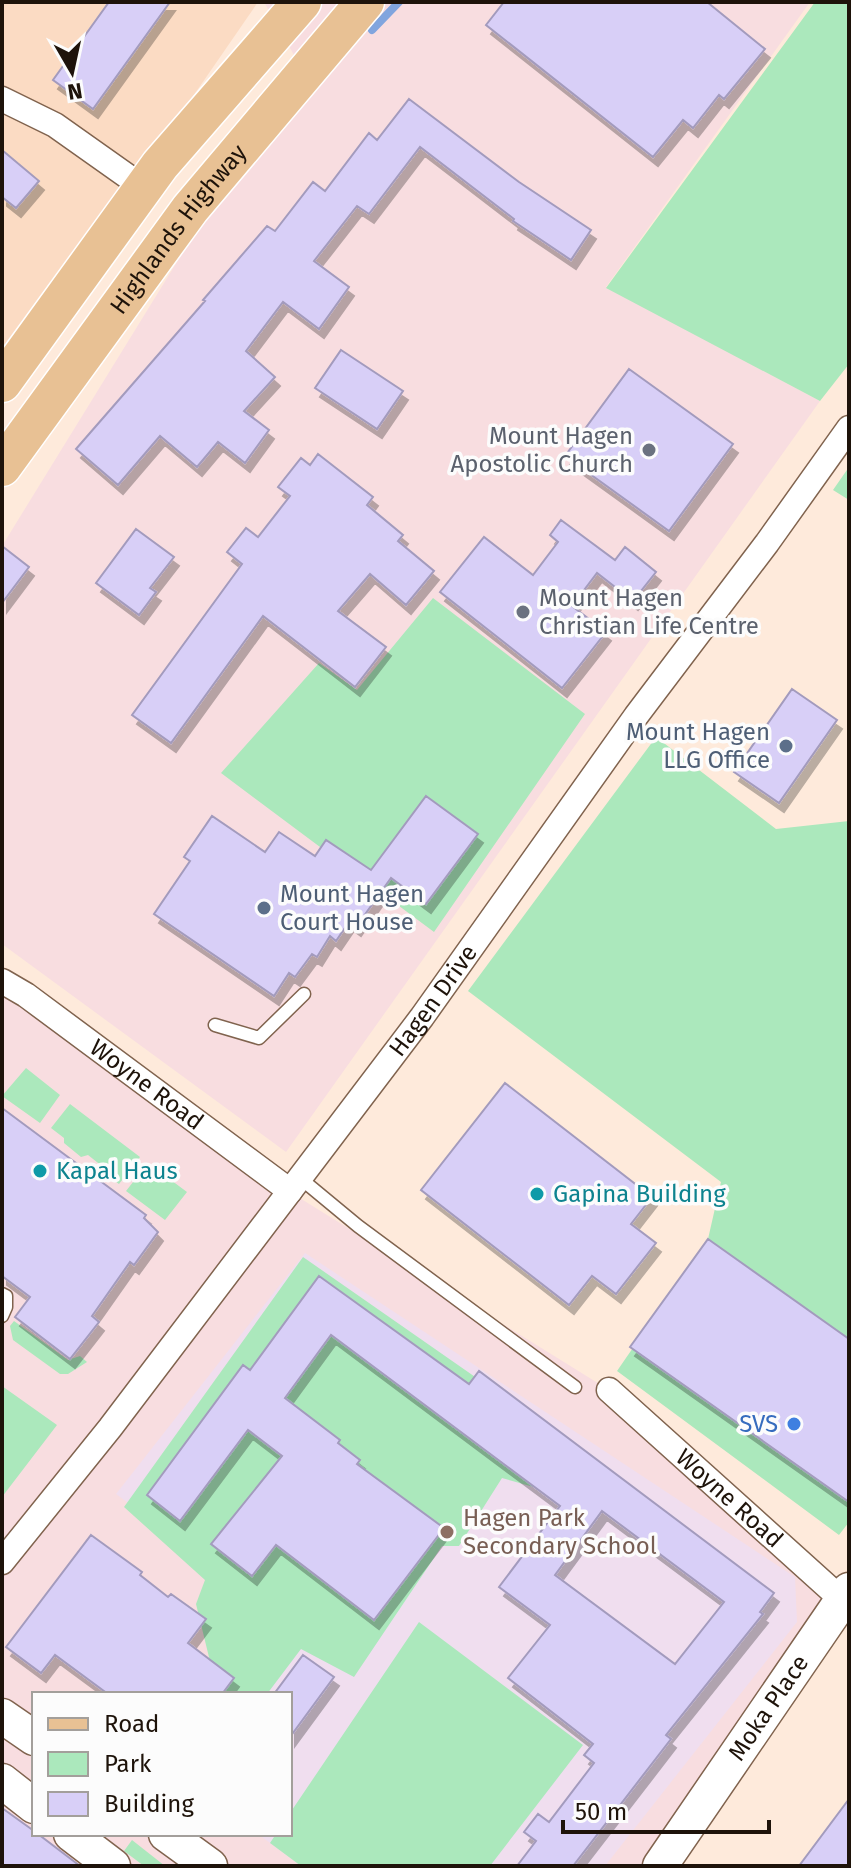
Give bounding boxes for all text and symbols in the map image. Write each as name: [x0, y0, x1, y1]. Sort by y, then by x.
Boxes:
north arrow: [32, 32, 112, 112]
text: N: [66, 77, 84, 106]
street label: Highlands Highway: [104, 139, 253, 320]
place label: Mount Hagen Apostolic Church: [451, 422, 633, 478]
marker: Mount Hagen Apostolic Church: [640, 441, 658, 459]
place label: Mount Hagen Christian Life Centre: [539, 584, 759, 640]
marker: Mount Hagen Christian Life Centre: [514, 603, 532, 621]
place label: Mount Hagen LLG Office: [626, 718, 770, 774]
marker: Mount Hagen LLG Office: [777, 737, 795, 755]
place label: Mount Hagen Court House: [280, 880, 424, 936]
marker: Mount Hagen Court House: [255, 899, 273, 917]
street label: Hagen Drive: [383, 939, 483, 1062]
street label: Woyne Road: [84, 1033, 209, 1136]
place label: Kapal Haus: [56, 1157, 178, 1185]
marker: Kapal Haus: [31, 1162, 49, 1180]
place label: Gapina Building: [553, 1180, 726, 1208]
marker: Gapina Building: [528, 1185, 546, 1203]
place label: SVS: [739, 1410, 778, 1438]
marker: SVS: [785, 1415, 803, 1433]
street label: Woyne Road: [670, 1443, 789, 1554]
place label: Hagen Park Secondary School: [463, 1504, 657, 1560]
marker: Hagen Park Secondary School: [438, 1523, 456, 1541]
street label: Moka Place: [722, 1649, 814, 1766]
legend: [32, 1692, 292, 1836]
text: Road: [104, 1710, 159, 1738]
text: Park: [104, 1750, 152, 1778]
scale bar: [563, 1784, 769, 1834]
text: Building: [104, 1790, 194, 1818]
text: 50 m: [575, 1798, 627, 1826]

